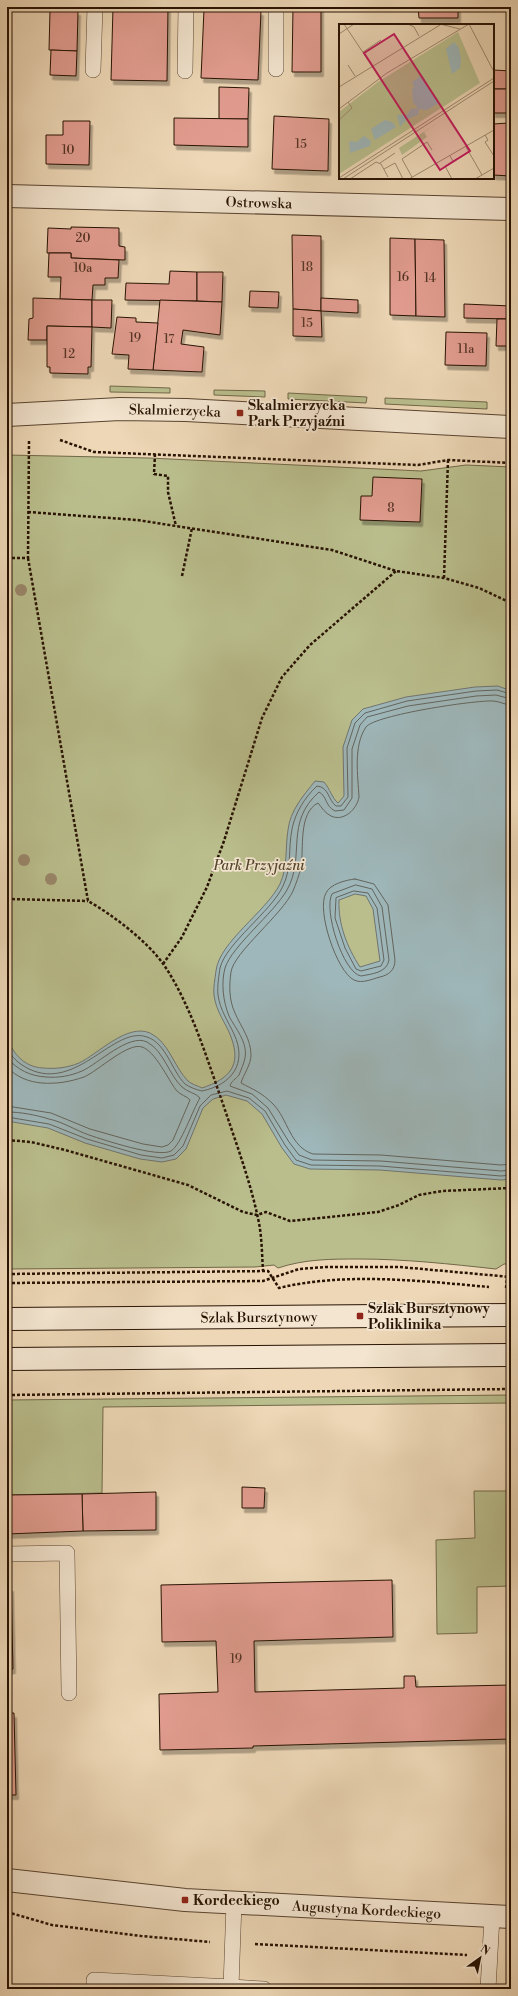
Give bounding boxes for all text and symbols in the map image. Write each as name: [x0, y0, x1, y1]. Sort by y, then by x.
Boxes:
inset map: [339, 24, 494, 179]
house number: 15: [295, 137, 307, 152]
house number: 10: [62, 143, 74, 158]
street label: Ostrowska: [225, 194, 293, 213]
house number: 20: [76, 231, 90, 246]
house number: 18: [301, 260, 313, 275]
house number: 10a: [74, 261, 93, 276]
house number: 16: [397, 270, 409, 285]
house number: 14: [424, 271, 436, 286]
house number: 15: [301, 316, 313, 331]
house number: 19: [129, 331, 141, 346]
house number: 17: [164, 332, 174, 347]
house number: 11a: [458, 342, 475, 357]
house number: 12: [63, 347, 75, 362]
place label: Skalmierzycka Park Przyjaźni: [248, 397, 346, 431]
street label: Skalmierzycka: [129, 401, 222, 422]
marker: Skalmierzycka Park Przyjaźni: [235, 408, 245, 418]
house number: 8: [387, 501, 395, 516]
park label: Park Przyjaźni: [212, 857, 305, 875]
place label: Szlak Bursztynowy Poliklinika: [368, 1300, 491, 1334]
street label: Szlak Bursztynowy: [200, 1309, 318, 1327]
marker: Szlak Bursztynowy Poliklinika: [355, 1311, 365, 1321]
house number: 19: [230, 1652, 242, 1667]
place label: Kordeckiego: [193, 1892, 280, 1910]
marker: Kordeckiego: [180, 1895, 190, 1905]
street label: Augustyna Kordeckiego: [291, 1898, 442, 1923]
north arrow: [460, 1938, 500, 1978]
text: N: [477, 1942, 493, 1959]

